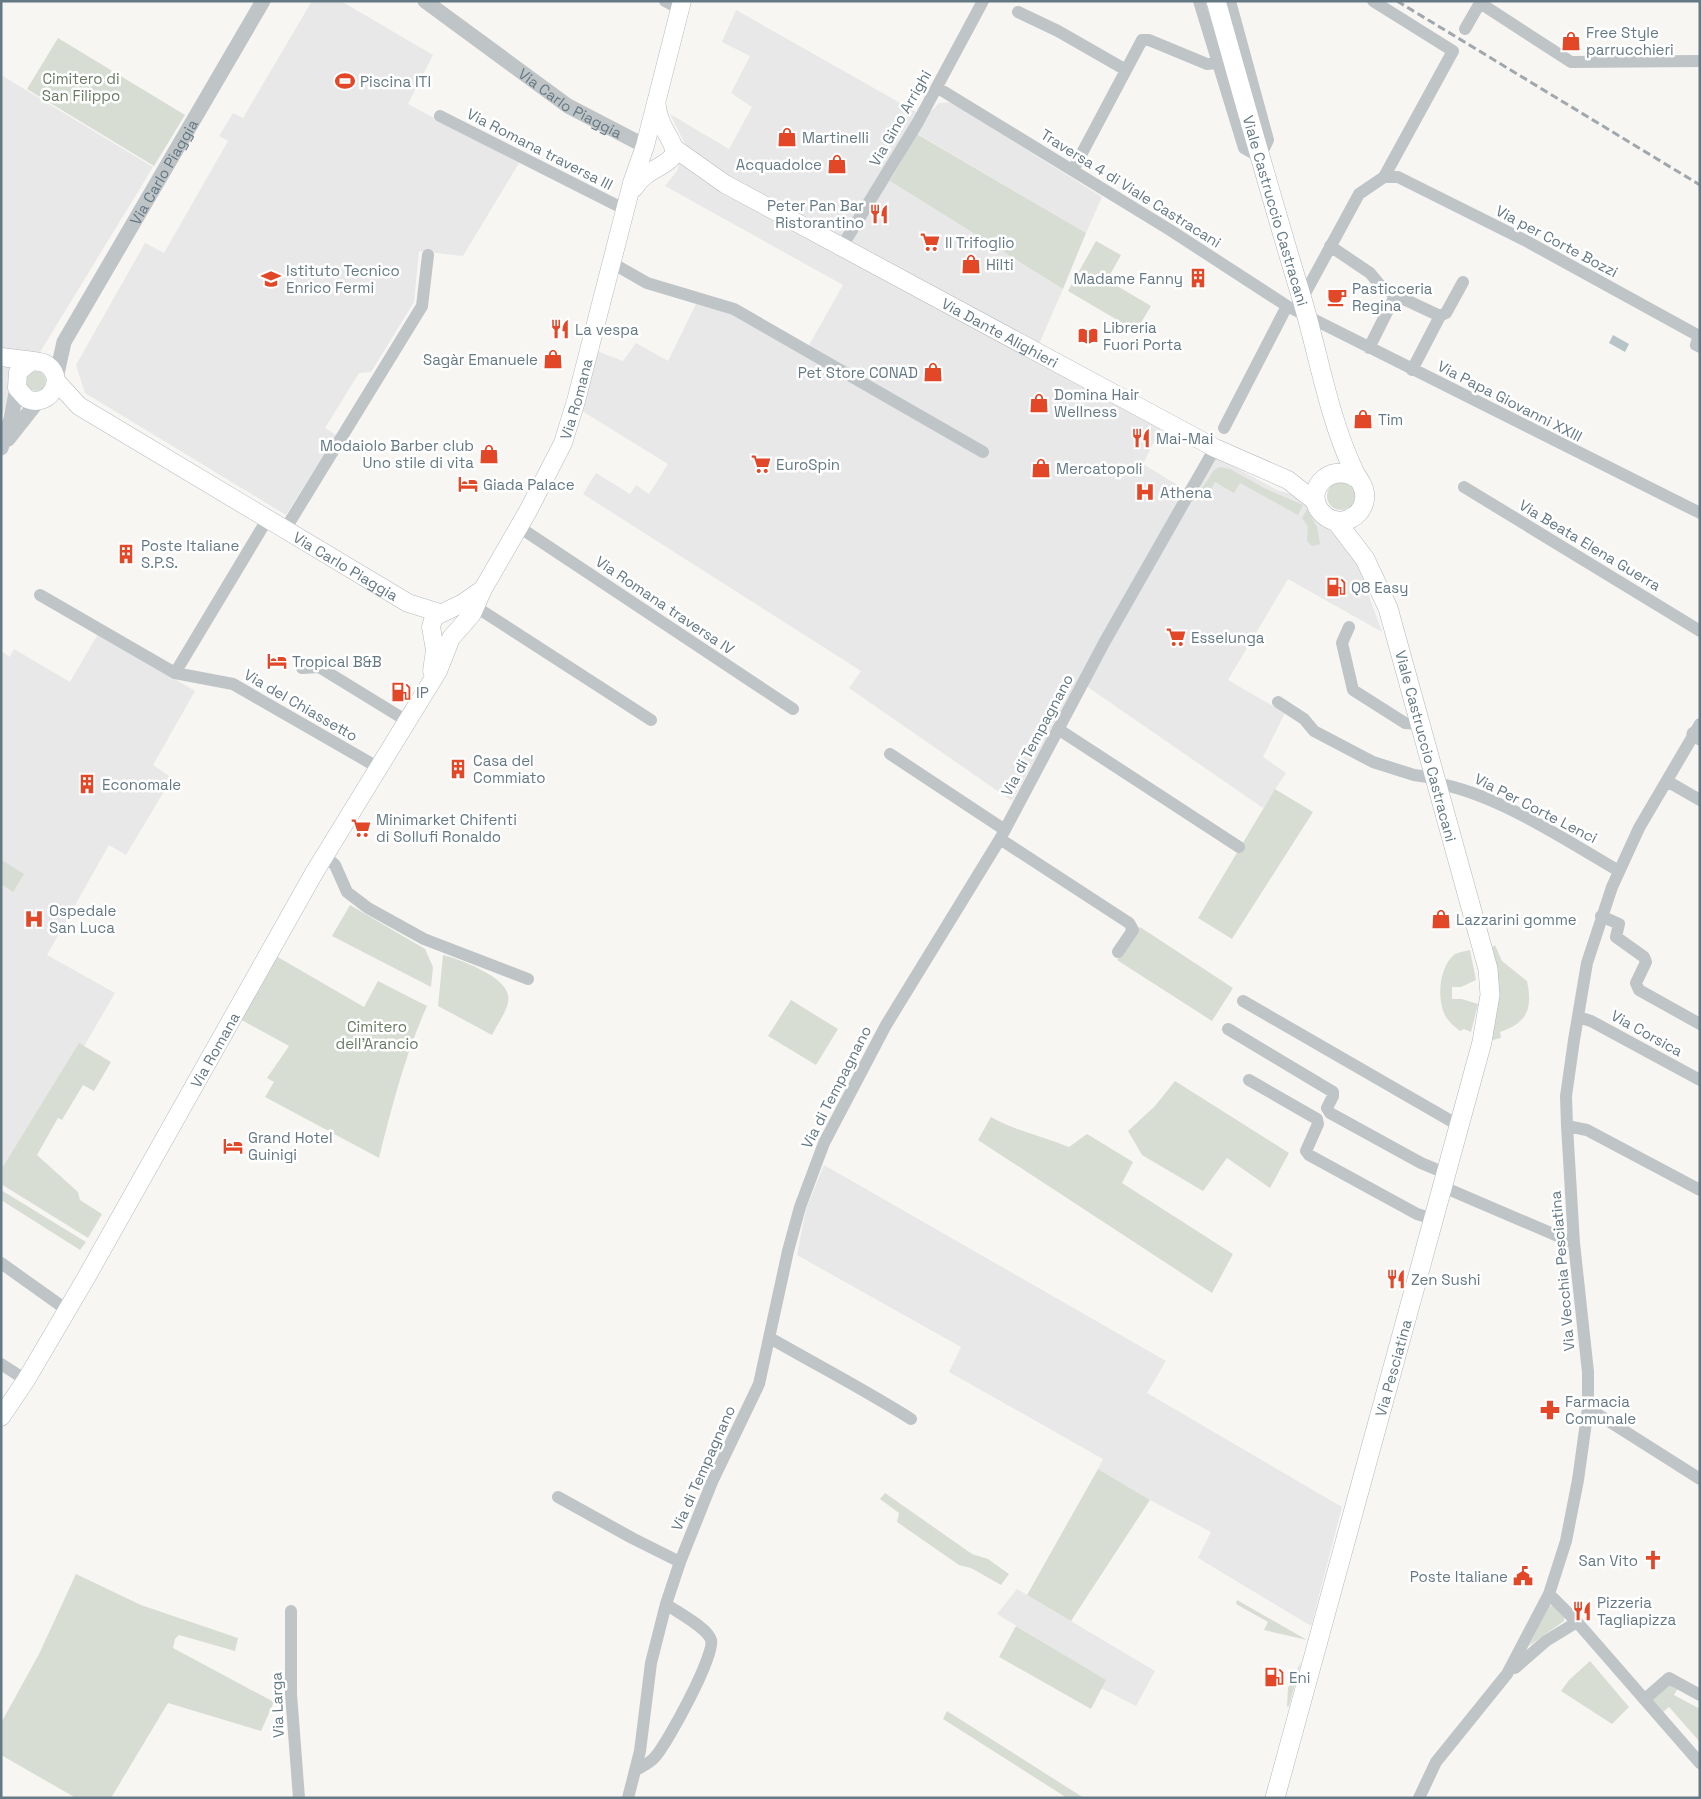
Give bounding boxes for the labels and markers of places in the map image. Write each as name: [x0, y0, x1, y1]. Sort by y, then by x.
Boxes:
place label: Free Style parrucchieri: [1586, 23, 1674, 59]
shop icon: Free Style parrucchieri: [1560, 30, 1582, 52]
sports icon: Piscina ITI: [334, 70, 356, 92]
place label: Piscina ITI: [360, 72, 431, 91]
shop icon: Martinelli: [776, 126, 798, 148]
place label: Martinelli: [802, 128, 869, 147]
shop icon: Acquadolce: [826, 153, 848, 175]
place label: Acquadolce: [736, 155, 822, 174]
place label: Peter Pan Bar Ristorantino: [767, 196, 864, 232]
restaurant icon: Peter Pan Bar Ristorantino: [868, 203, 890, 225]
supermarket icon: Il Trifoglio: [919, 231, 941, 253]
place label: Il Trifoglio: [945, 233, 1015, 252]
shop icon: Hilti: [960, 253, 982, 275]
place label: Hilti: [986, 255, 1014, 274]
place label: Istituto Tecnico Enrico Fermi: [286, 261, 400, 297]
building icon: Madame Fanny: [1187, 267, 1209, 289]
school or university icon: Istituto Tecnico Enrico Fermi: [260, 268, 282, 290]
place label: Madame Fanny: [1074, 269, 1183, 288]
place label: Pasticceria Regina: [1352, 279, 1433, 315]
cafe icon: Pasticceria Regina: [1326, 286, 1348, 308]
restaurant icon: La vespa: [549, 318, 571, 340]
place label: Libreria Fuori Porta: [1103, 318, 1182, 354]
place label: La vespa: [575, 320, 639, 339]
library icon: Libreria Fuori Porta: [1077, 325, 1099, 347]
shop icon: Sagàr Emanuele: [542, 348, 564, 370]
place label: Sagàr Emanuele: [423, 350, 538, 369]
shop icon: Pet Store CONAD: [922, 361, 944, 383]
place label: Pet Store CONAD: [798, 363, 918, 382]
place label: Domina Hair Wellness: [1054, 385, 1140, 421]
shop icon: Domina Hair Wellness: [1028, 392, 1050, 414]
shop icon: Tim: [1352, 408, 1374, 430]
place label: Tim: [1378, 410, 1403, 429]
restaurant icon: Mai-Mai: [1130, 427, 1152, 449]
place label: Mai-Mai: [1156, 429, 1213, 448]
place label: Modaiolo Barber club Uno stile di vita: [320, 436, 474, 472]
shop icon: Modaiolo Barber club Uno stile di vita: [478, 443, 500, 465]
supermarket icon: EuroSpin: [750, 453, 772, 475]
place label: EuroSpin: [776, 455, 840, 474]
shop icon: Mercatopoli: [1030, 457, 1052, 479]
place label: Mercatopoli: [1056, 459, 1143, 478]
hotel icon: Giada Palace: [457, 473, 479, 495]
place label: Giada Palace: [483, 475, 575, 494]
hospital icon: Athena: [1134, 481, 1156, 503]
place label: Athena: [1160, 483, 1212, 502]
place label: Poste Italiane S.P.S.: [141, 536, 239, 572]
building icon: Poste Italiane S.P.S.: [115, 543, 137, 565]
fuel station icon: Q8 Easy: [1325, 576, 1347, 598]
place label: Q8 Easy: [1351, 578, 1408, 597]
supermarket icon: Esselunga: [1165, 626, 1187, 648]
place label: Esselunga: [1191, 628, 1265, 647]
hotel icon: Tropical B&B: [266, 650, 288, 672]
place label: Tropical B&B: [292, 652, 382, 671]
fuel station icon: IP: [390, 681, 412, 703]
place label: IP: [416, 683, 429, 702]
place label: Casa del Commiato: [473, 751, 545, 787]
building icon: Casa del Commiato: [447, 758, 469, 780]
building icon: Economale: [76, 773, 98, 795]
place label: Economale: [102, 775, 181, 794]
place label: Minimarket Chifenti di Sollufi Ronaldo: [376, 810, 517, 846]
supermarket icon: Minimarket Chifenti di Sollufi Ronaldo: [350, 817, 372, 839]
place label: Ospedale San Luca: [49, 901, 116, 937]
hospital icon: Ospedale San Luca: [23, 908, 45, 930]
shop icon: Lazzarini gomme: [1430, 908, 1452, 930]
place label: Lazzarini gomme: [1456, 910, 1577, 929]
place label: Grand Hotel Guinigi: [248, 1128, 333, 1164]
hotel icon: Grand Hotel Guinigi: [222, 1135, 244, 1157]
restaurant icon: Zen Sushi: [1385, 1268, 1407, 1290]
place label: Zen Sushi: [1411, 1270, 1481, 1289]
place label: Farmacia Comunale: [1565, 1392, 1636, 1428]
pharmacy icon: Farmacia Comunale: [1539, 1399, 1561, 1421]
church icon: San Vito: [1642, 1549, 1664, 1571]
place label: San Vito: [1578, 1551, 1638, 1570]
public building icon: Poste Italiane: [1512, 1565, 1534, 1587]
place label: Poste Italiane: [1410, 1567, 1508, 1586]
place label: Pizzeria Tagliapizza: [1597, 1593, 1676, 1629]
restaurant icon: Pizzeria Tagliapizza: [1571, 1600, 1593, 1622]
fuel station icon: Eni: [1263, 1666, 1285, 1688]
place label: Eni: [1289, 1668, 1310, 1687]

